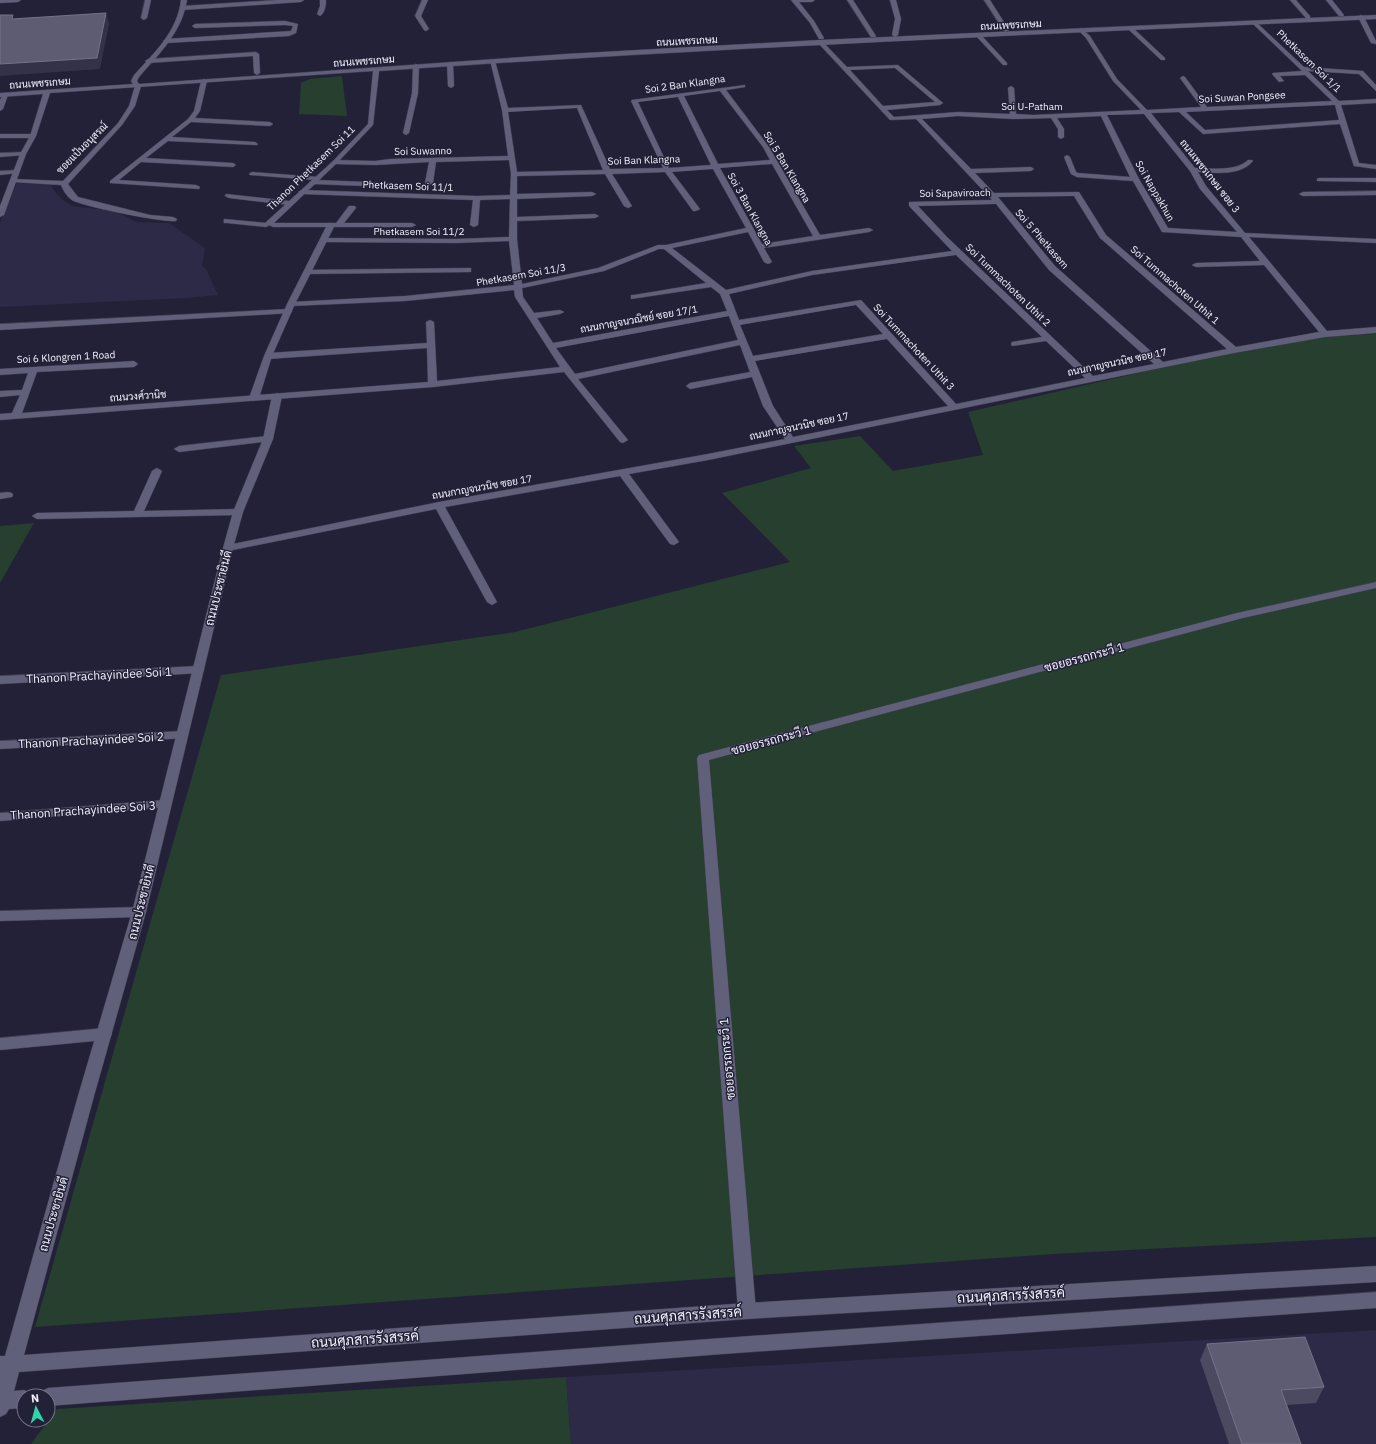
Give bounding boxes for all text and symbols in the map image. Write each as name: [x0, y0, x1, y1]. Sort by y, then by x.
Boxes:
street label: ถนนเพชรเกษม: [980, 17, 1042, 33]
street label: Phetkasem Soi 1/1: [1274, 27, 1344, 95]
street label: ถนนเพชรเกษม: [656, 33, 718, 49]
street label: ถนนเพชรเกษม: [333, 52, 395, 70]
street label: Soi 2 Ban Klangna: [644, 72, 727, 96]
street label: ถนนเพชรเกษม: [9, 74, 71, 92]
street label: Soi Suwan Pongsee: [1198, 88, 1286, 106]
street label: Soi U-Patham: [1001, 100, 1063, 113]
street label: ซอยแป้นอนุสรณ์: [53, 119, 111, 177]
street label: Thanon Phetkasem Soi 11: [264, 123, 358, 213]
street label: Soi 5 Ban Klangna: [761, 129, 814, 206]
street label: ถนนเพชรเกษม ซอย 3: [1177, 137, 1243, 215]
street label: Soi Suwanno: [394, 144, 452, 158]
street label: Soi Ban Klangna: [608, 152, 681, 168]
street label: Soi Nappakhun: [1132, 158, 1178, 224]
street label: Soi 3 Ban Klangna: [725, 170, 776, 248]
street label: Phetkasem Soi 11/1: [362, 178, 454, 194]
street label: Soi Sapaviroach: [919, 186, 991, 200]
street label: Soi 5 Phetkasem: [1012, 206, 1072, 272]
street label: Phetkasem Soi 11/2: [374, 225, 464, 238]
street label: Soi Tummachoten Uthit 2: [963, 241, 1053, 329]
street label: Soi Tummachoten Uthit 1: [1128, 243, 1222, 327]
street label: Phetkasem Soi 11/3: [475, 261, 567, 289]
street label: ถนนกาญจนวณิชย์ ซอย 17/1: [579, 301, 699, 336]
street label: Soi Tummachoten Uthit 3: [871, 301, 957, 393]
street label: ถนนกาญจนวนิช ซอย 17: [1066, 345, 1168, 379]
street label: Soi 6 Klongren 1 Road: [16, 348, 116, 366]
street label: ถนนวงศ์วานิช: [109, 387, 167, 404]
street label: ถนนกาญจนวนิช ซอย 17: [748, 409, 850, 443]
street label: ถนนกาญจนวนิช ซอย 17: [431, 472, 533, 502]
street label: ถนนประชายินดี: [201, 549, 235, 627]
street label: ซอยอรรถกระวี 1: [1042, 639, 1126, 675]
street label: Thanon Prachayindee Soi 1: [26, 664, 172, 686]
street label: ซอยอรรถกระวี 1: [729, 722, 813, 758]
street label: Thanon Prachayindee Soi 2: [18, 729, 164, 751]
street label: Thanon Prachayindee Soi 3: [10, 797, 156, 823]
street label: ถนนประชายินดี: [124, 863, 158, 941]
street label: ซอยอรรถกระวี 1: [716, 1017, 738, 1101]
street label: ถนนประชายินดี: [35, 1175, 71, 1253]
street label: ถนนศุภสารรังสรรค์: [957, 1283, 1065, 1308]
street label: ถนนศุภสารรังสรรค์: [634, 1302, 743, 1329]
street label: ถนนศุภสารรังสรรค์: [311, 1326, 420, 1353]
north arrow: [16, 1388, 56, 1428]
text: N: [30, 1391, 40, 1405]

